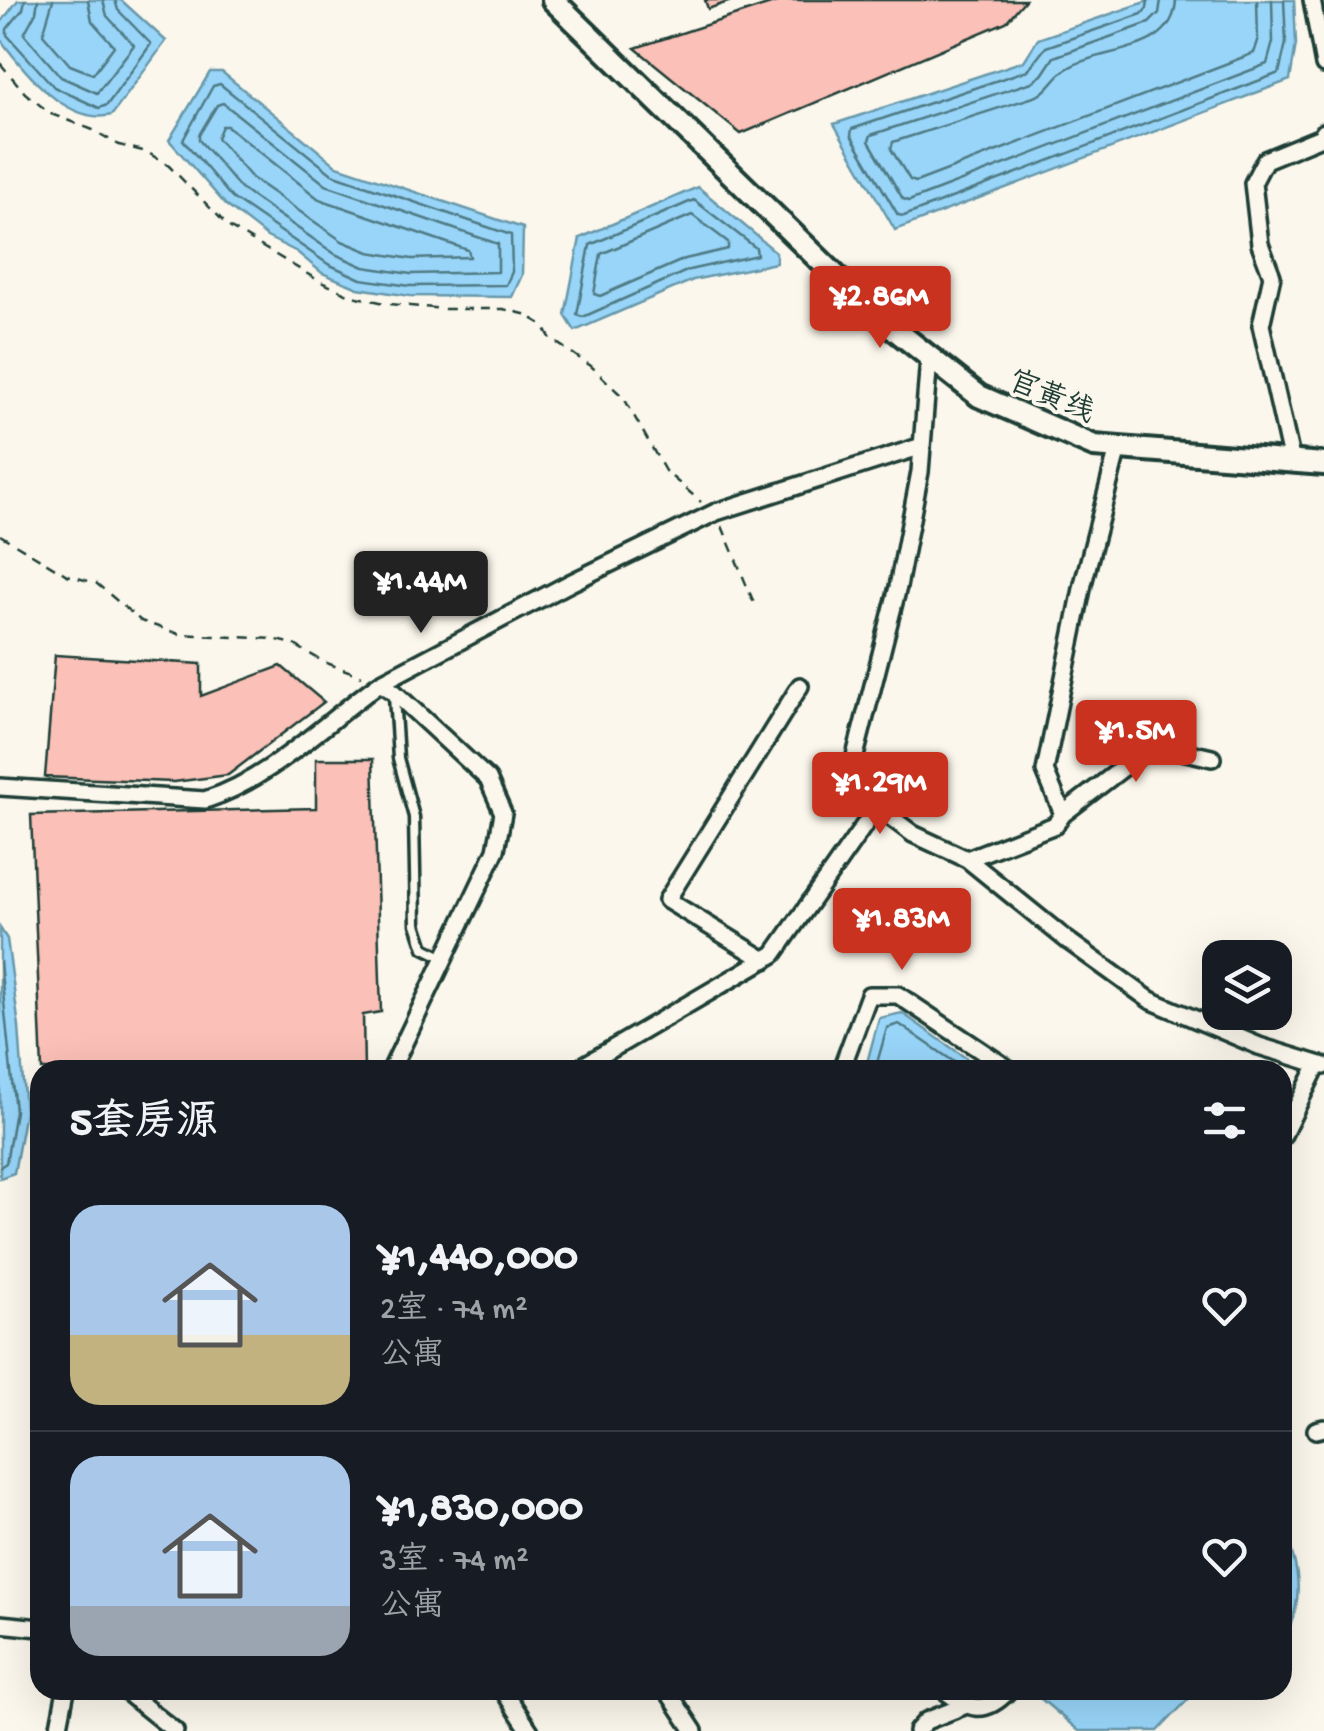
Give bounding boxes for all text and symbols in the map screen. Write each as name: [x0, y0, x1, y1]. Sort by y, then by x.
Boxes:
pin: ¥2.86M: [799, 266, 961, 351]
text: ¥2.86M: [832, 279, 928, 317]
street label: 官黄线: [1002, 364, 1099, 433]
pin: ¥1.44M: [340, 551, 502, 636]
text: ¥1.44M: [376, 564, 466, 602]
pin: ¥1.5M: [1066, 700, 1206, 785]
text: ¥1.5M: [1098, 713, 1174, 751]
pin: ¥1.29M: [799, 752, 961, 837]
text: ¥1.29M: [834, 765, 926, 803]
pin: ¥1.83M: [821, 888, 983, 973]
text: ¥1.83M: [855, 901, 949, 939]
map controls: [1202, 940, 1292, 1030]
button: layers: [1202, 940, 1292, 1030]
icon: filters: [1197, 1093, 1252, 1148]
text: 5套房源: [70, 1101, 218, 1150]
text: ¥1,440,000: [380, 1235, 578, 1284]
icon: home: [150, 1245, 270, 1365]
icon: heart: [1197, 1278, 1252, 1333]
text: 2室 · 74 m²: [380, 1292, 528, 1330]
text: 公寓: [380, 1338, 444, 1376]
text: ¥1,830,000: [380, 1486, 583, 1535]
icon: home: [150, 1496, 270, 1616]
icon: heart: [1197, 1529, 1252, 1584]
text: 3室 · 74 m²: [380, 1543, 529, 1581]
text: 公寓: [380, 1589, 444, 1627]

